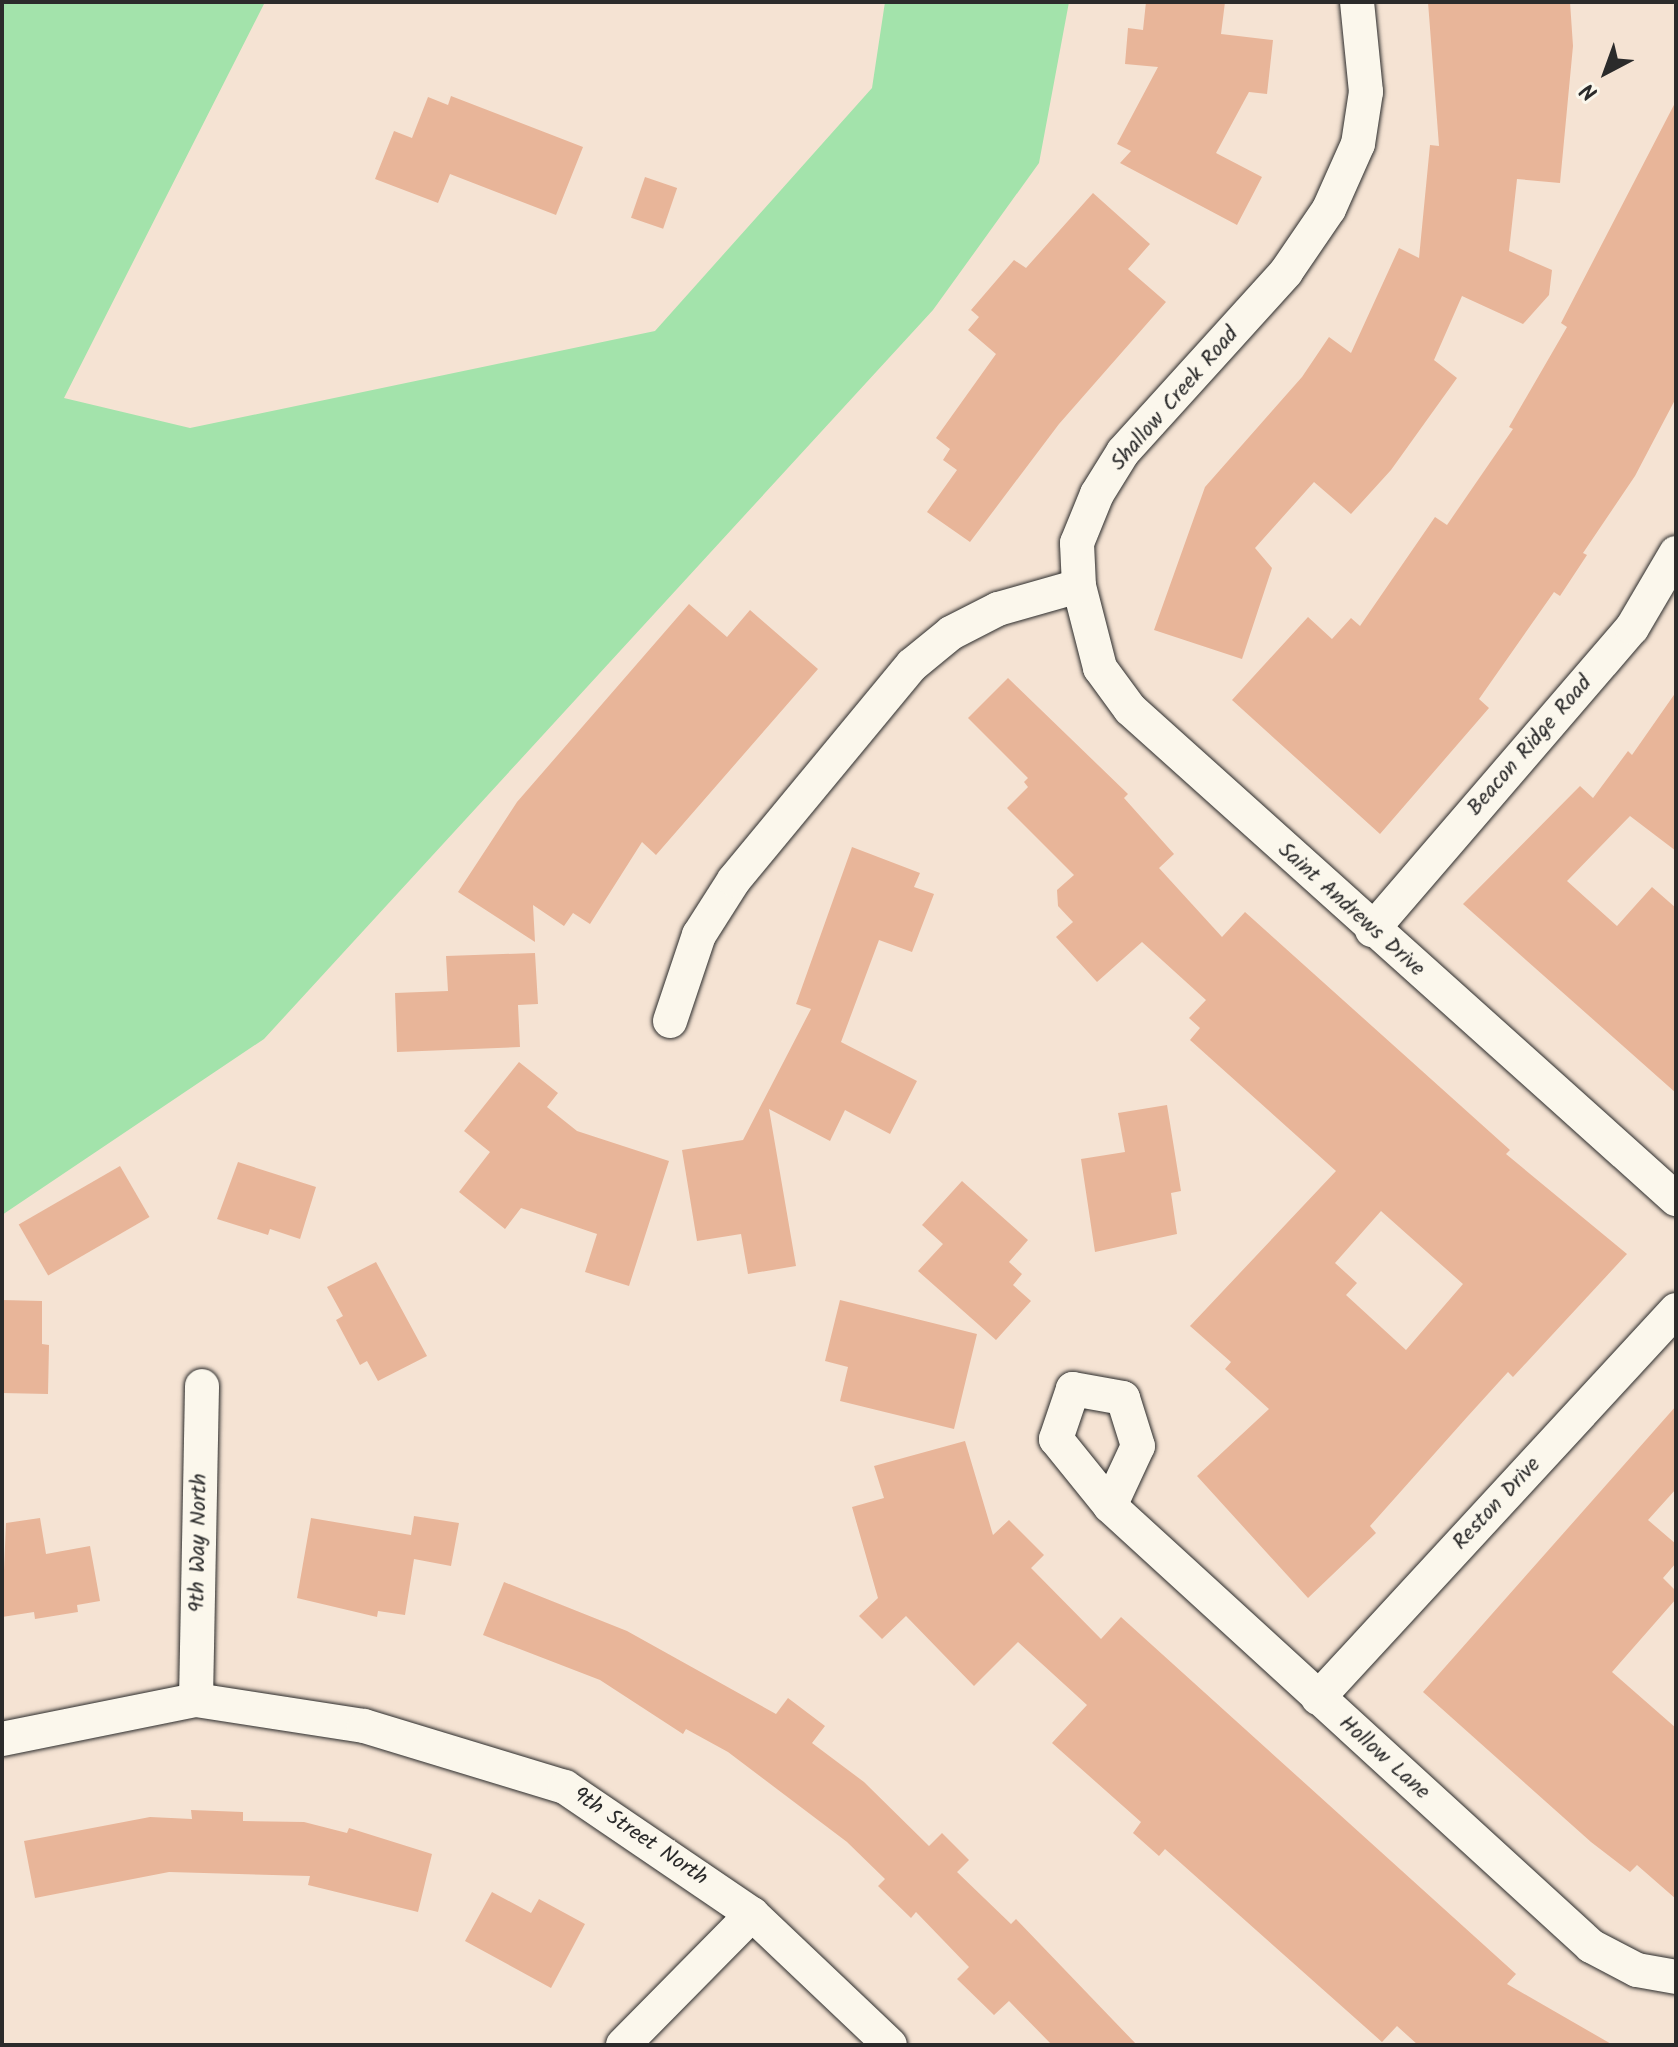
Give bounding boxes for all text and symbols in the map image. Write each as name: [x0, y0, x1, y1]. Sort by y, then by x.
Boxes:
north arrow: [1566, 32, 1646, 112]
text: N: [1573, 73, 1607, 108]
street label: Shallow Creek Road: [1105, 322, 1245, 476]
street label: Beacon Ridge Road: [1462, 671, 1598, 821]
street label: Saint Andrews Drive: [1272, 837, 1430, 983]
street label: Reston Drive: [1447, 1452, 1547, 1556]
street label: 9th Way North: [185, 1473, 213, 1613]
street label: Hollow Lane: [1333, 1710, 1435, 1806]
street label: 9th Street North: [568, 1782, 712, 1892]

